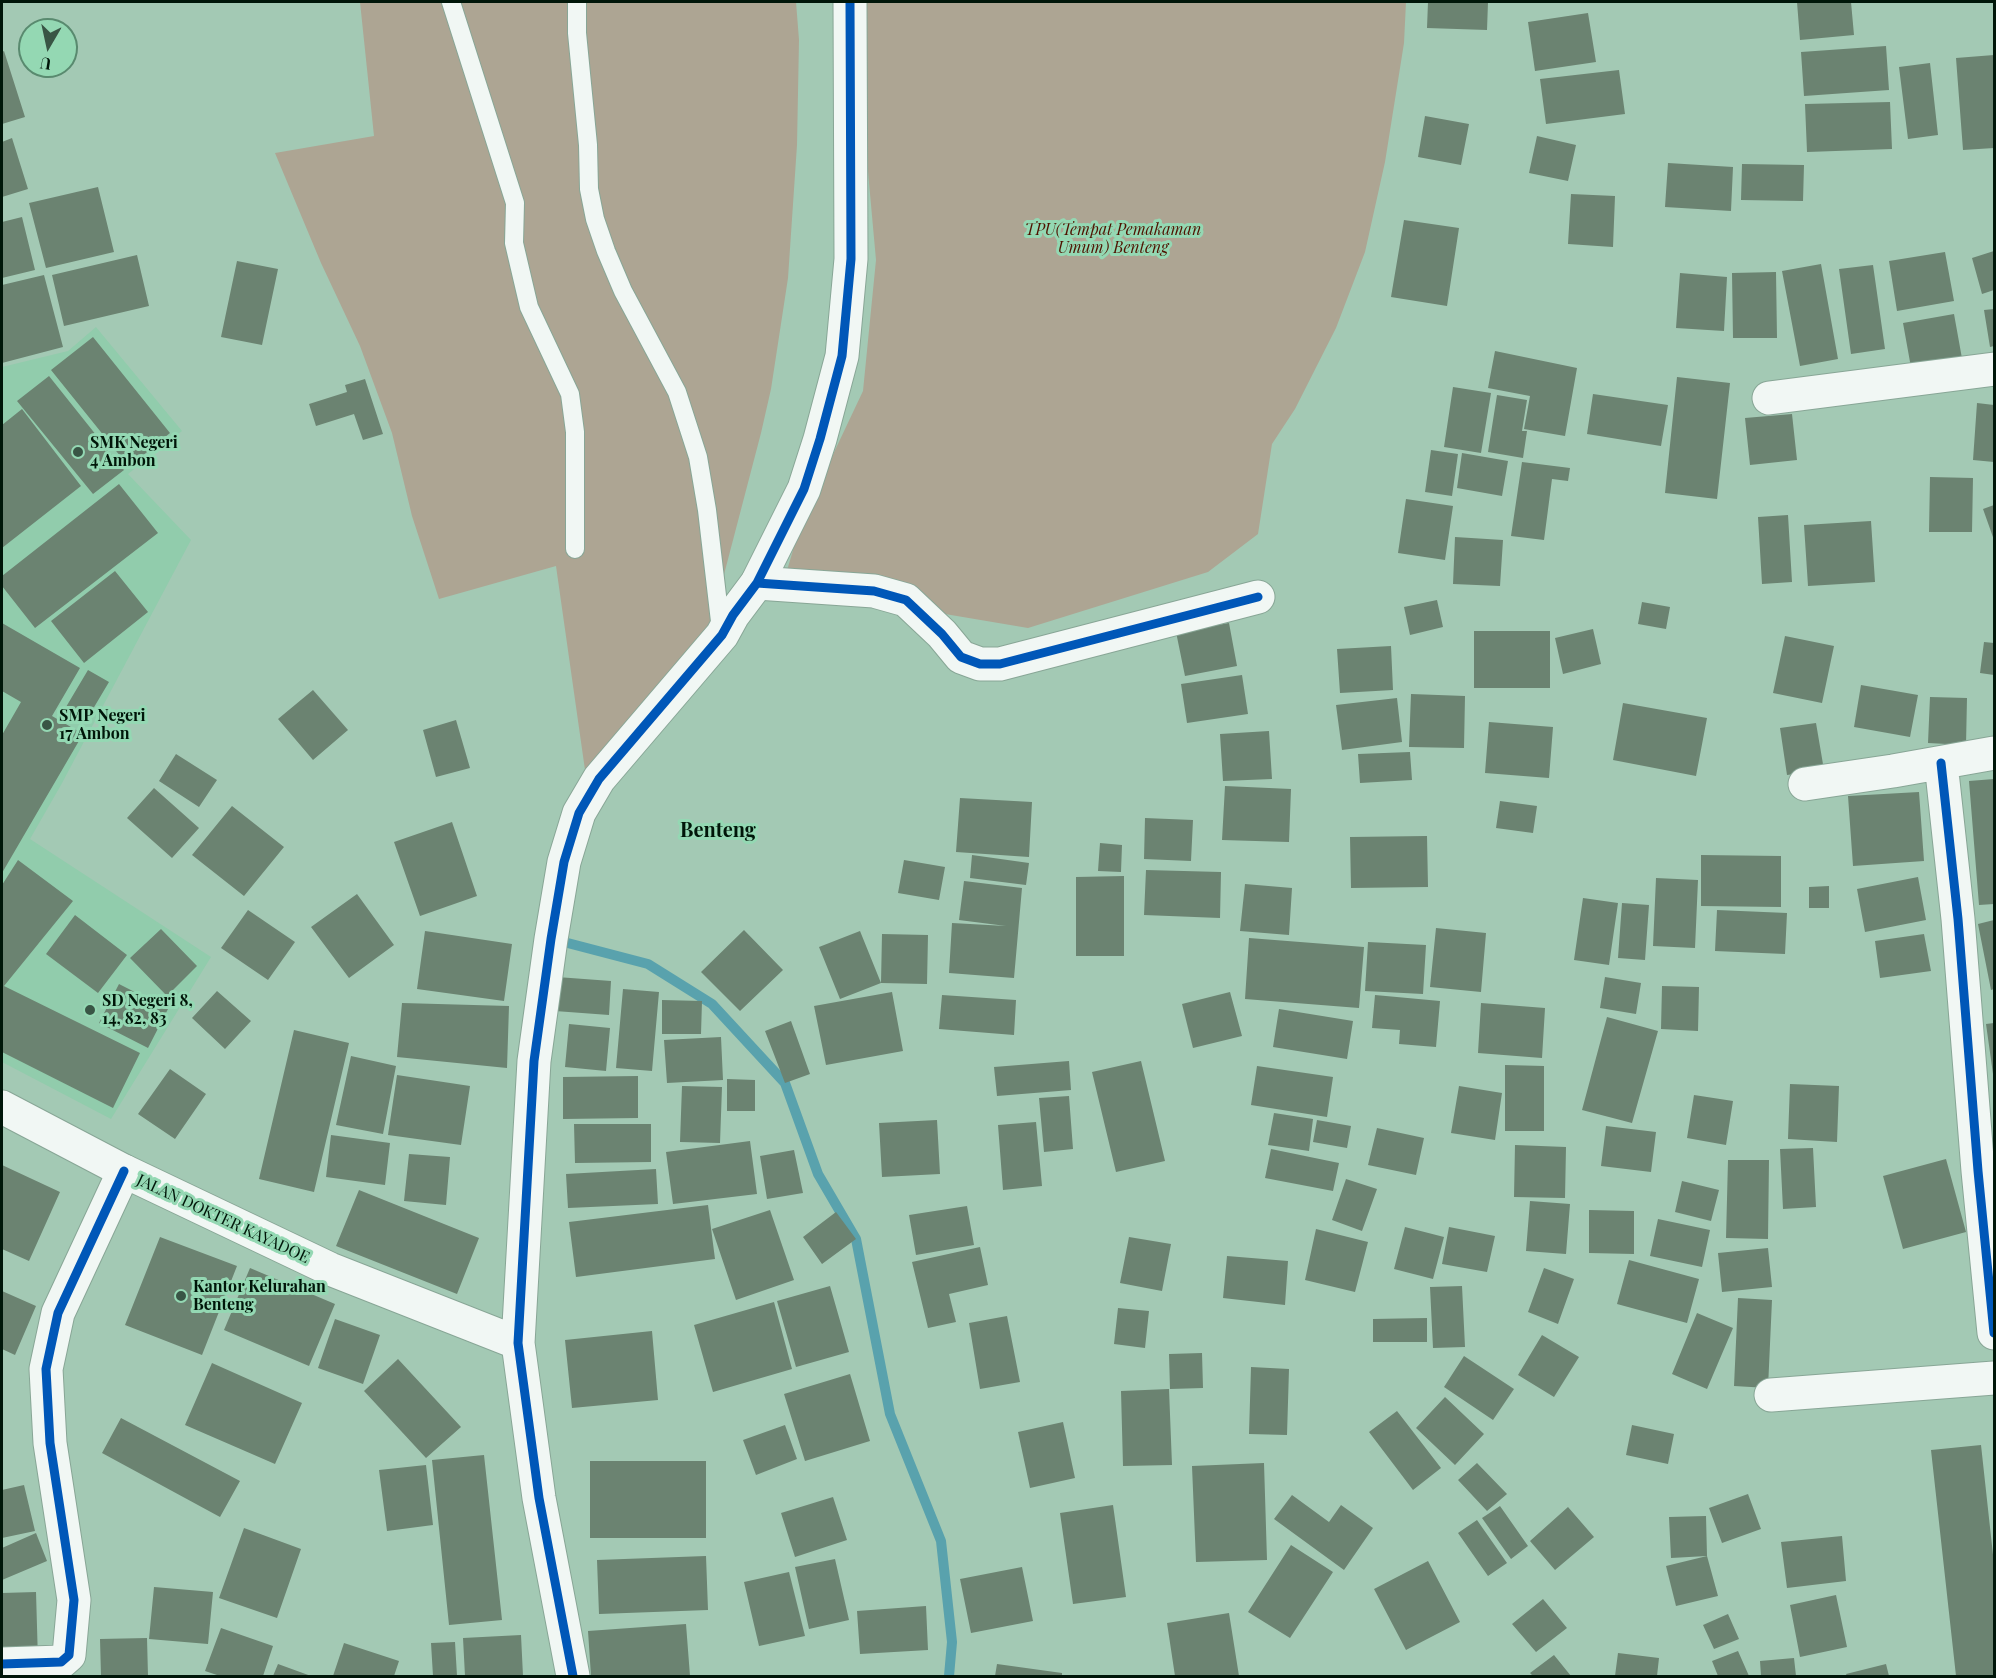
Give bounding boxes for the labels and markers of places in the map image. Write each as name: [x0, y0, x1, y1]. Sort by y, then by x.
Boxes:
place label: SMK Negeri 4 Ambon: [90, 433, 178, 471]
marker: SMK Negeri 4 Ambon: [71, 445, 85, 459]
place label: SMP Negeri 17 Ambon: [59, 706, 146, 744]
marker: SMP Negeri 17 Ambon: [40, 718, 54, 732]
place label: SD Negeri 8, 14, 82, 83: [102, 991, 193, 1029]
marker: SD Negeri 8, 14, 82, 83: [83, 1003, 97, 1017]
place label: Kantor Kelurahan Benteng: [193, 1277, 326, 1315]
marker: Kantor Kelurahan Benteng: [174, 1289, 188, 1303]

